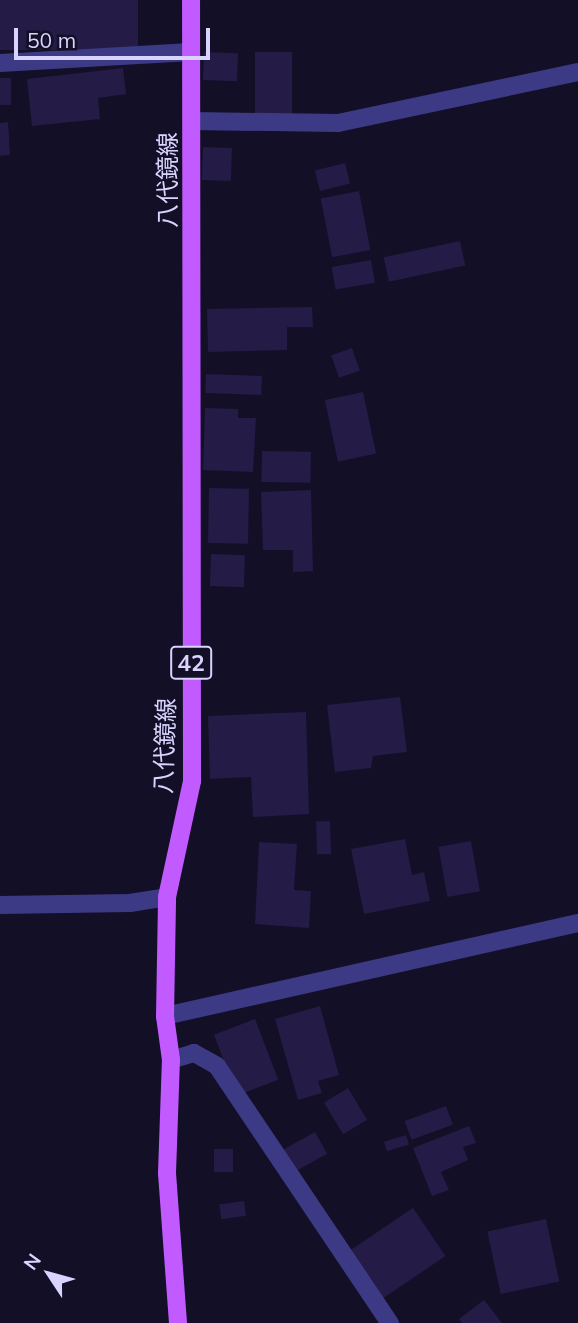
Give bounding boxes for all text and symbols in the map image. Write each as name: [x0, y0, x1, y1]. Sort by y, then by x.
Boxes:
scale bar: [18, 14, 214, 58]
text: 50 m: [27, 27, 76, 53]
street label: 八代鏡線: [154, 132, 182, 228]
road number: 42: [170, 643, 212, 682]
street label: 八代鏡線: [149, 698, 181, 794]
north arrow: [14, 1239, 84, 1309]
text: N: [18, 1249, 46, 1275]

